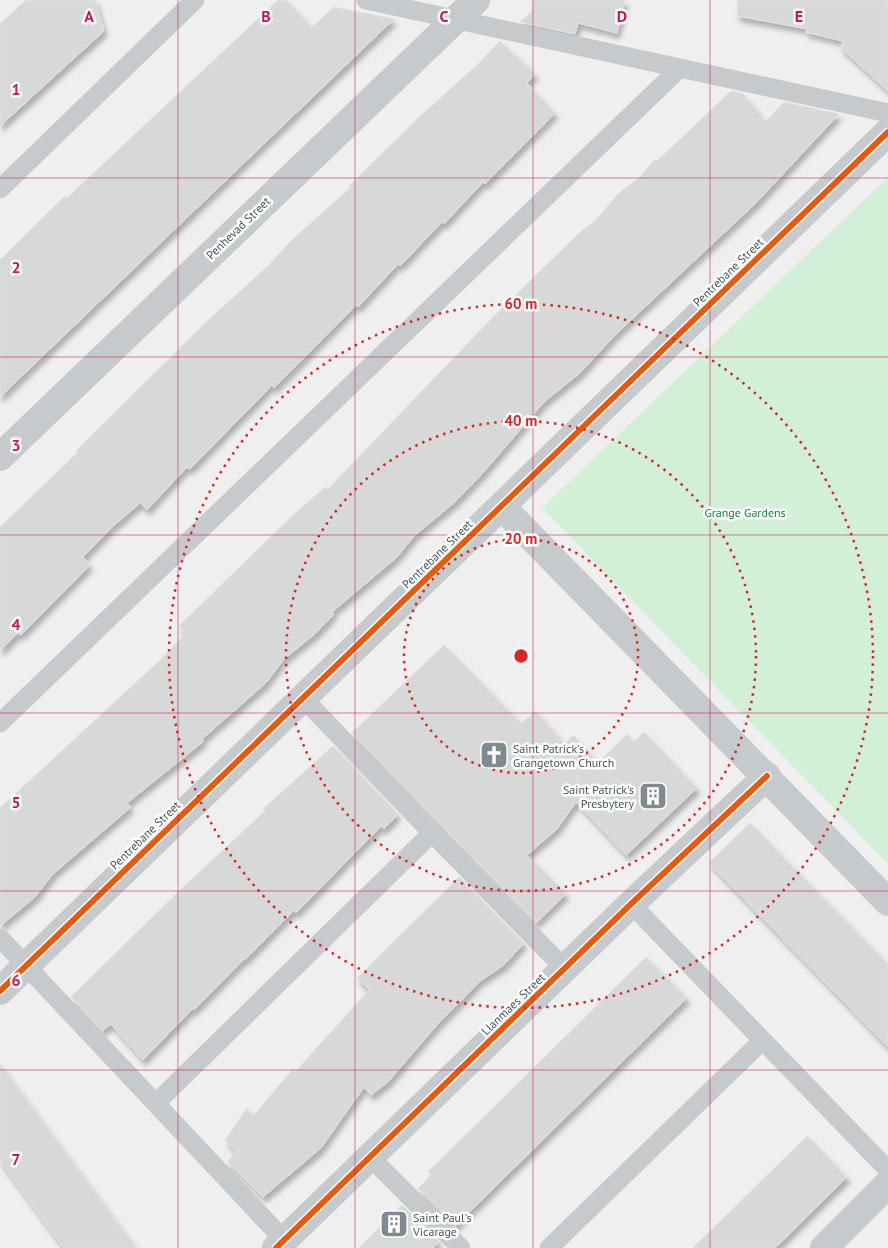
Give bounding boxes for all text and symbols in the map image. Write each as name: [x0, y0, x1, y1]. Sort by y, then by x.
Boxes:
text: A: [84, 6, 94, 26]
text: B: [261, 6, 271, 26]
text: C: [440, 6, 449, 26]
text: D: [617, 6, 627, 26]
text: E: [795, 6, 803, 26]
text: 1: [11, 79, 21, 99]
street label: Penhevad Street: [203, 194, 273, 262]
street label: Pentrebane Street: [690, 235, 766, 309]
text: 2: [11, 257, 21, 277]
text: 60 m: [505, 294, 537, 313]
text: 40 m: [505, 411, 537, 430]
text: 3: [11, 435, 21, 455]
park label: Grange Gardens: [704, 505, 786, 520]
street label: Pentrebane Street: [399, 517, 475, 591]
text: 20 m: [505, 529, 537, 548]
text: 4: [11, 614, 21, 634]
centre of rings: [512, 647, 530, 665]
church icon: Saint Patrick's Grangetown Church: [479, 740, 509, 770]
place label: Saint Patrick's Grangetown Church: [513, 741, 614, 770]
building icon: Saint Patrick's Presbytery: [638, 781, 668, 811]
place label: Saint Patrick's Presbytery: [563, 782, 634, 811]
text: 5: [11, 792, 21, 812]
street label: Pentrebane Street: [107, 798, 183, 872]
text: 6: [11, 970, 21, 990]
street label: Llanmaes Street: [478, 970, 548, 1038]
text: 7: [11, 1149, 21, 1169]
building icon: Saint Paul's Vicarage: [379, 1209, 409, 1239]
place label: Saint Paul's Vicarage: [412, 1210, 472, 1239]

